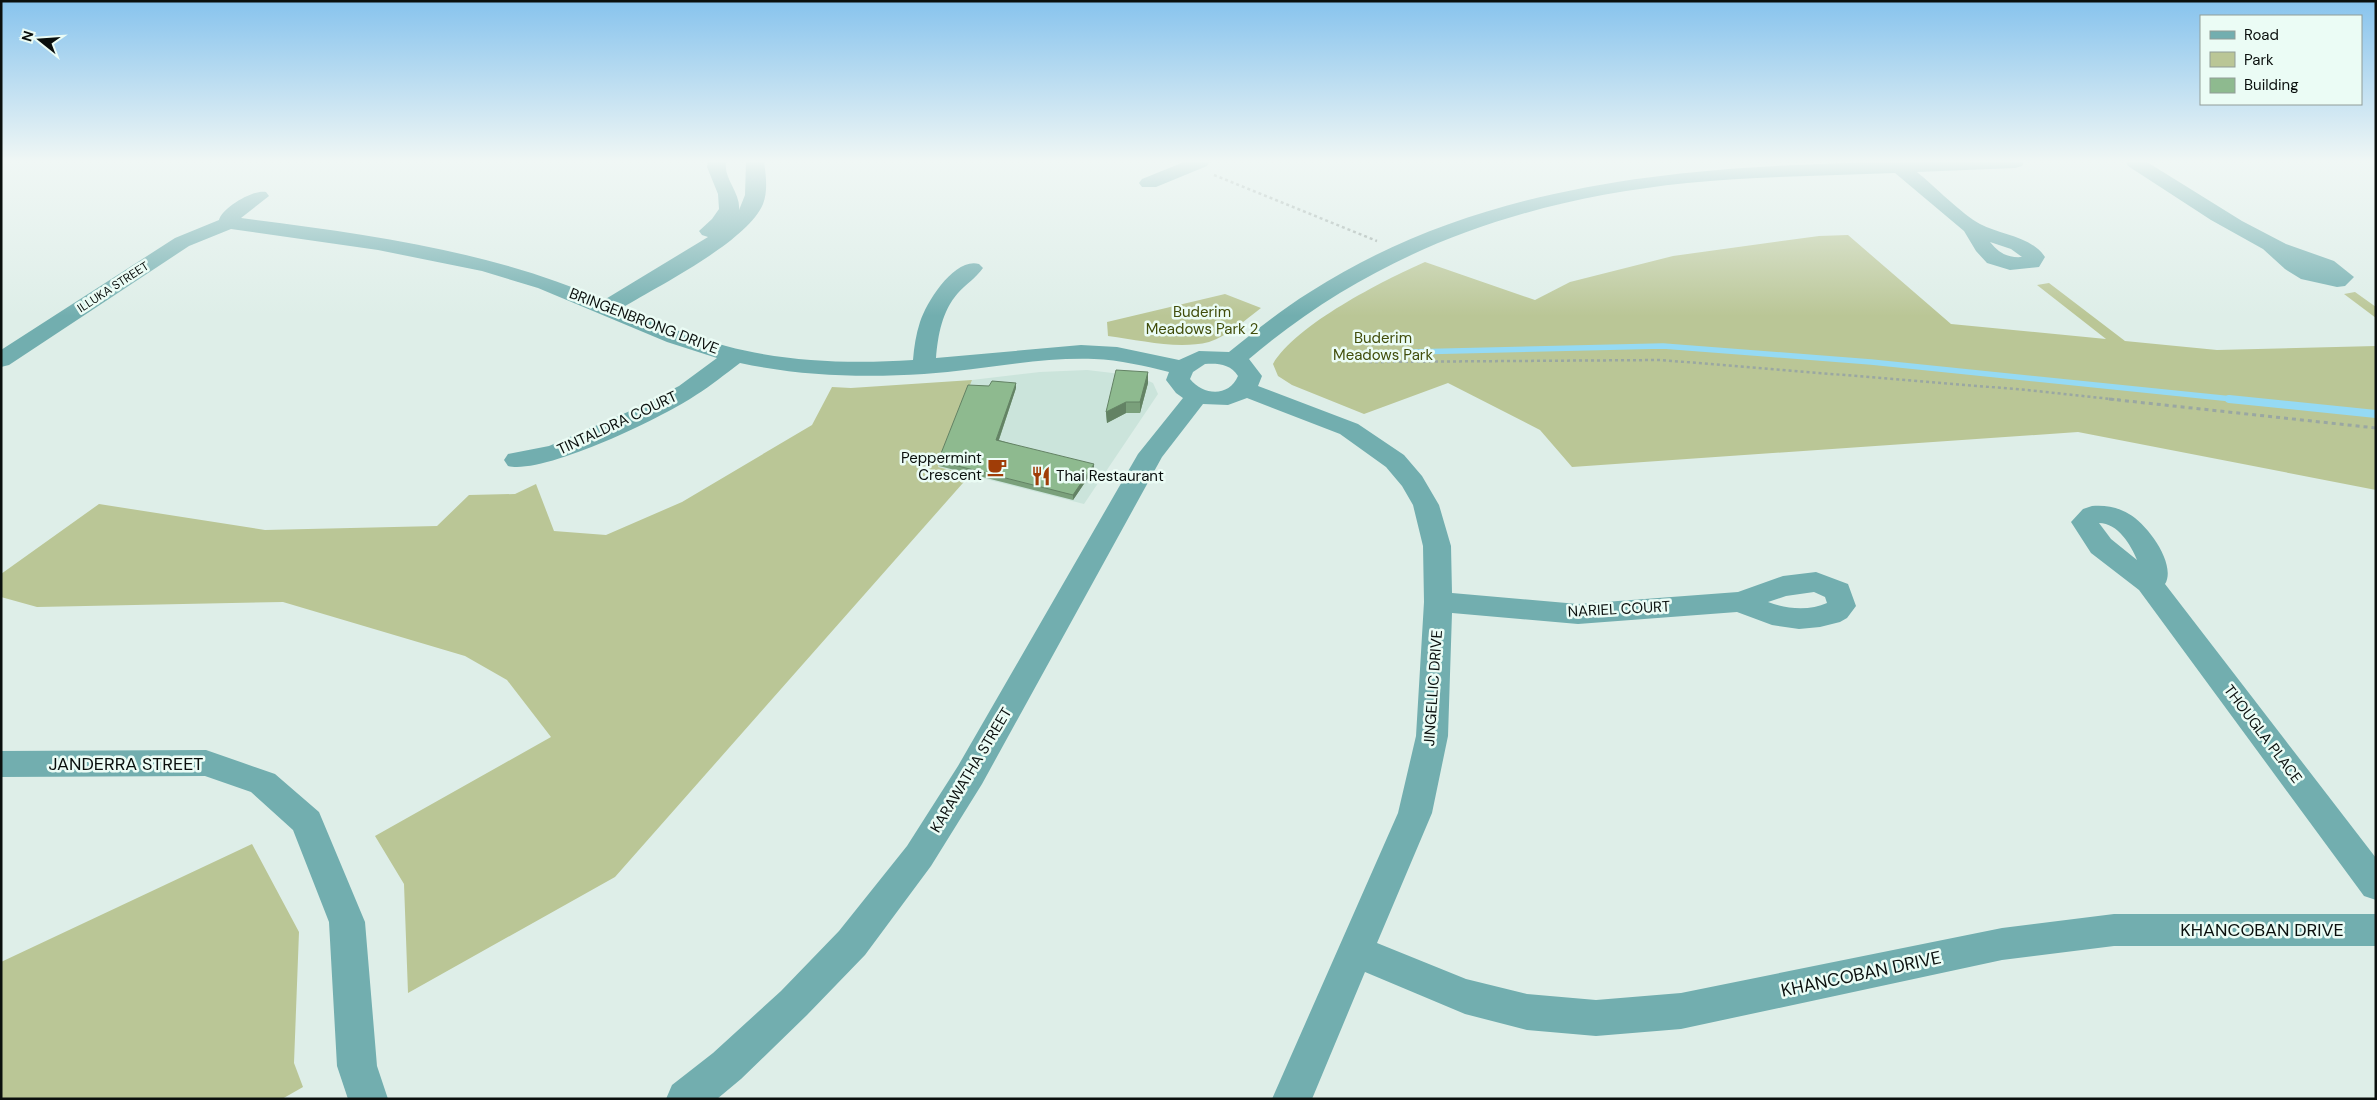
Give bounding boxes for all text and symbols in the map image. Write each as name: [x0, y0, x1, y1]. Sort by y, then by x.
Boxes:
north arrow: [15, 15, 65, 65]
legend: [2200, 15, 2362, 105]
text: Road: [2244, 25, 2279, 45]
text: N: [17, 29, 38, 44]
text: Park: [2244, 50, 2274, 70]
text: Building: [2244, 75, 2299, 95]
street label: ILLUKA STREET: [74, 258, 152, 316]
street label: BRINGENBRONG DRIVE: [566, 283, 722, 359]
park label: Buderim Meadows Park 2: [1146, 302, 1258, 339]
park label: Buderim Meadows Park: [1333, 328, 1433, 365]
street label: TINTALDRA COURT: [554, 386, 680, 460]
place label: Peppermint Crescent: [901, 448, 982, 485]
cafe icon: Peppermint Crescent: [986, 456, 1008, 478]
restaurant icon: Thai Restaurant: [1030, 465, 1052, 487]
place label: Thai Restaurant: [1056, 466, 1164, 486]
street label: NARIEL COURT: [1567, 596, 1671, 622]
street label: JINGELLIC DRIVE: [1419, 629, 1447, 747]
street label: THOUGLA PLACE: [2219, 681, 2307, 787]
street label: KARAWATHA STREET: [926, 704, 1016, 836]
street label: JANDERRA STREET: [49, 752, 203, 776]
street label: KHANCOBAN DRIVE: [2180, 918, 2344, 942]
street label: KHANCOBAN DRIVE: [1779, 945, 1943, 1003]

